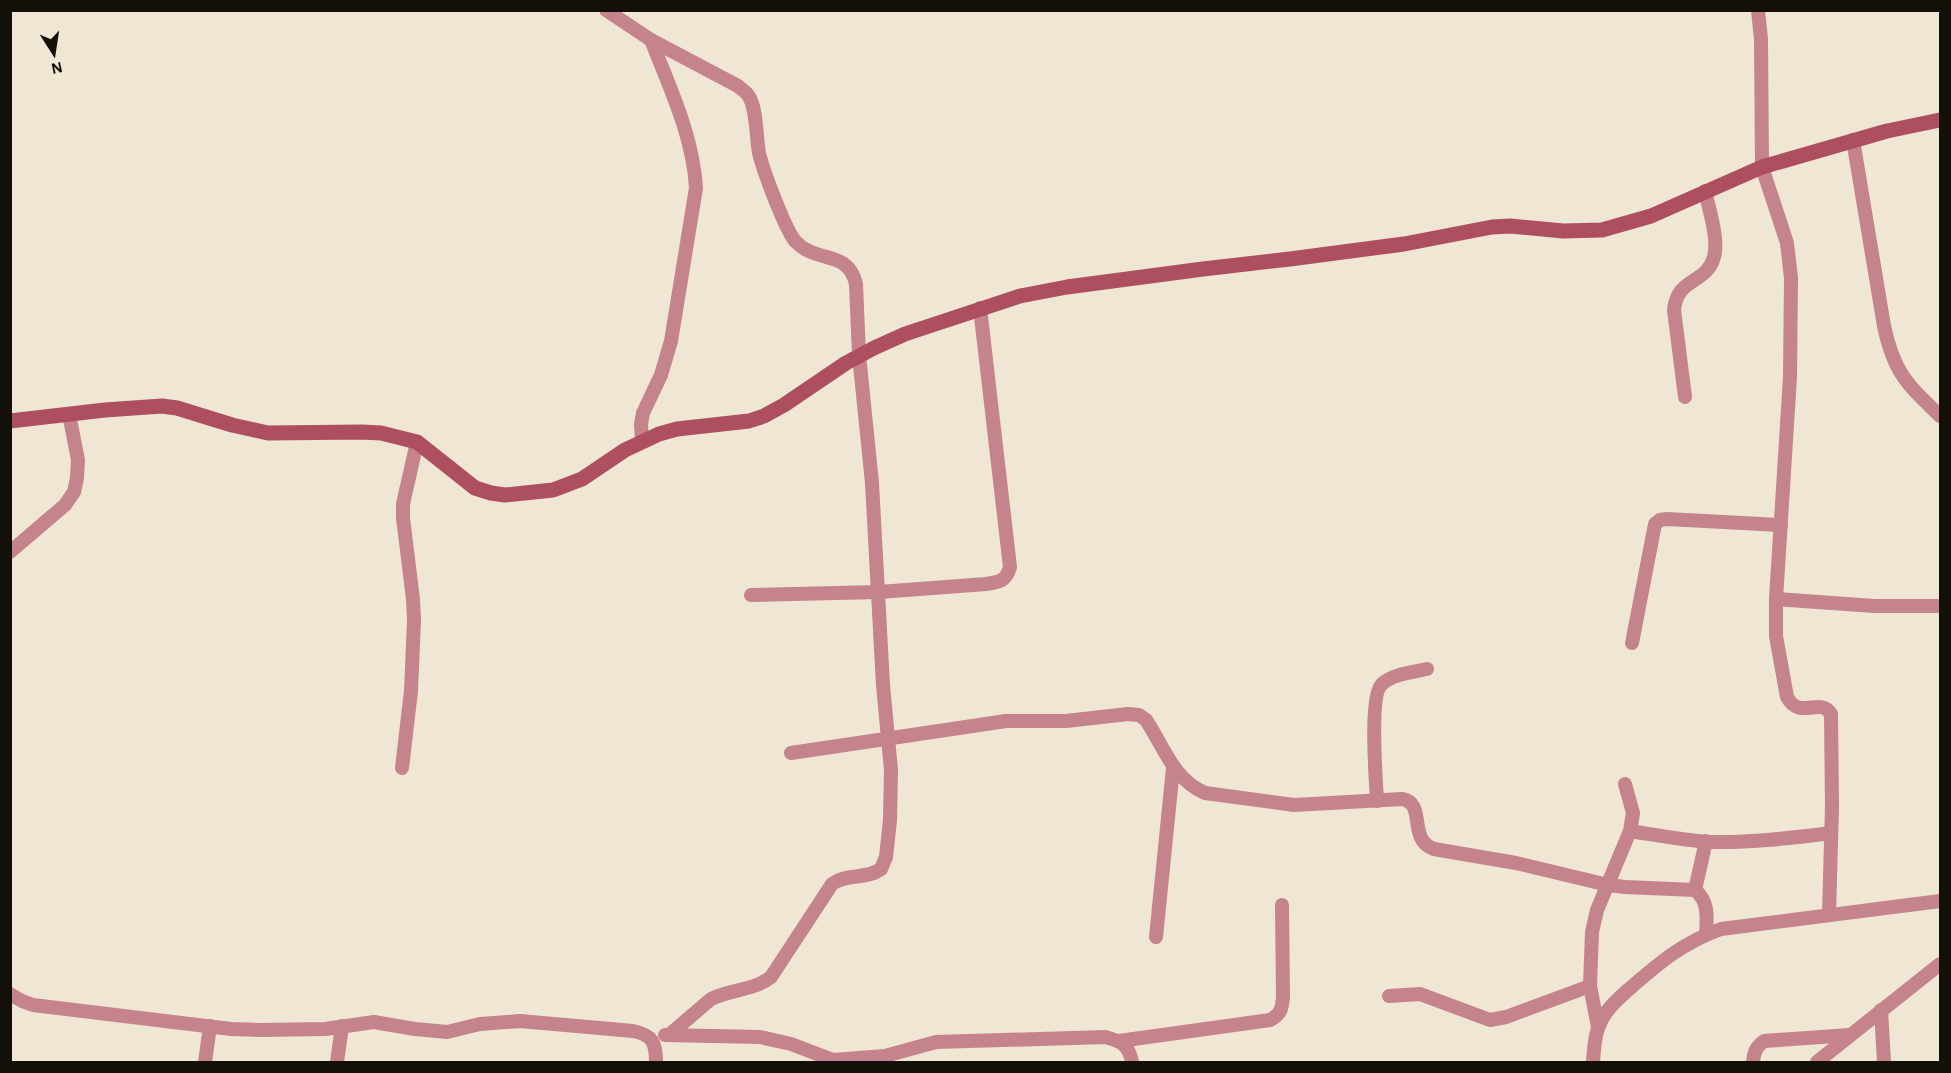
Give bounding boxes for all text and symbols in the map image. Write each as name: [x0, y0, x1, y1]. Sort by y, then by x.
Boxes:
north arrow: [24, 24, 84, 84]
text: N: [50, 59, 64, 77]

